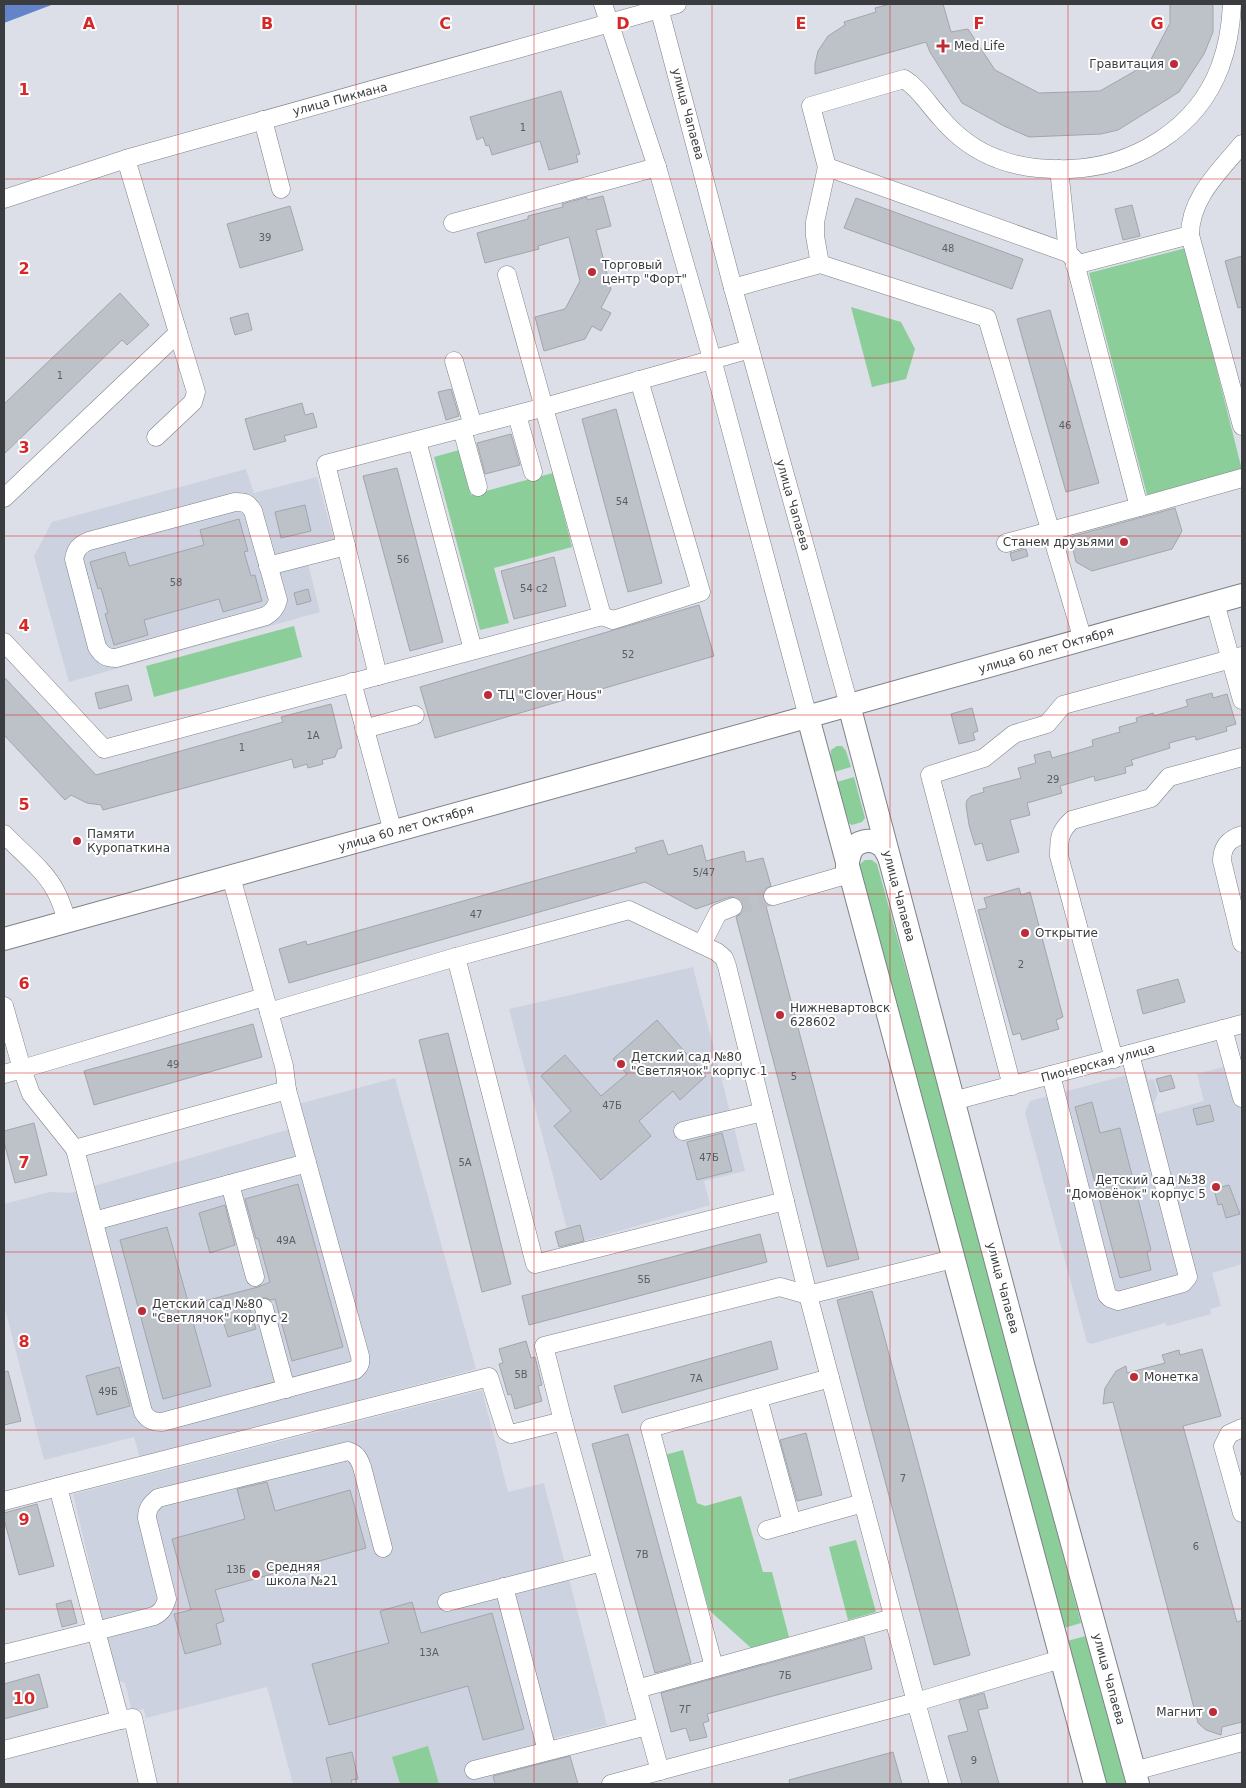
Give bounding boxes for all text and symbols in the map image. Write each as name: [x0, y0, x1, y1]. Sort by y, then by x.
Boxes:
text: A: [83, 14, 96, 33]
text: B: [261, 14, 273, 33]
text: C: [439, 14, 451, 33]
text: D: [616, 14, 630, 33]
text: E: [796, 14, 806, 33]
text: F: [974, 14, 984, 33]
text: G: [1150, 14, 1164, 33]
marker: Med Life: [936, 39, 950, 53]
place label: Med Life: [954, 39, 1005, 53]
place label: Гравитация: [1089, 57, 1164, 71]
marker: Гравитация: [1168, 58, 1180, 70]
street label: улица Чапаева: [669, 67, 707, 161]
text: 1: [18, 80, 30, 99]
street label: улица Пикмана: [291, 80, 389, 118]
house number: 1: [520, 122, 526, 133]
house number: 39: [259, 232, 271, 243]
house number: 48: [942, 243, 954, 254]
place label: Торговый центр "Форт": [601, 258, 687, 286]
text: 2: [18, 259, 30, 278]
marker: Торговый центр "Форт": [586, 266, 598, 278]
house number: 1: [57, 370, 63, 381]
house number: 46: [1059, 420, 1071, 431]
text: 3: [18, 438, 30, 457]
street label: улица Чапаева: [773, 458, 813, 552]
house number: 54: [616, 496, 628, 507]
place label: Станем друзьями: [1003, 535, 1114, 549]
marker: Станем друзьями: [1118, 536, 1130, 548]
house number: 56: [397, 554, 409, 565]
house number: 58: [170, 577, 182, 588]
house number: 54 с2: [520, 583, 548, 594]
text: 4: [18, 616, 30, 635]
street label: улица 60 лет Октября: [977, 624, 1115, 676]
house number: 52: [622, 649, 634, 660]
place label: ТЦ "Clover Hous": [497, 688, 602, 702]
marker: ТЦ "Clover Hous": [482, 689, 494, 701]
house number: 1А: [306, 730, 320, 741]
house number: 1: [239, 742, 245, 753]
house number: 29: [1047, 774, 1059, 785]
text: 5: [18, 795, 30, 814]
street label: улица 60 лет Октября: [337, 802, 475, 854]
place label: Памяти Куропаткина: [87, 827, 170, 855]
marker: Памяти Куропаткина: [71, 835, 83, 847]
street label: улица Чапаева: [880, 849, 918, 943]
house number: 5/47: [693, 867, 715, 878]
house number: 47: [470, 909, 482, 920]
place label: Открытие: [1035, 926, 1098, 940]
marker: Открытие: [1019, 927, 1031, 939]
house number: 2: [1018, 959, 1024, 970]
text: 6: [18, 974, 30, 993]
place label: Нижневартовск 628602: [790, 1001, 890, 1029]
marker: Нижневартовск 628602: [774, 1009, 786, 1021]
street label: Пионерская улица: [1040, 1041, 1156, 1085]
place label: Детский сад №80 "Светлячок" корпус 1: [631, 1050, 767, 1078]
marker: Детский сад №80 "Светлячок" корпус 1: [615, 1058, 627, 1070]
house number: 49: [167, 1059, 179, 1070]
house number: 5: [791, 1071, 797, 1082]
house number: 47Б: [602, 1100, 622, 1111]
house number: 47Б: [699, 1152, 719, 1163]
text: 7: [18, 1153, 30, 1172]
house number: 5А: [458, 1157, 472, 1168]
place label: Детский сад №38 "Домовёнок" корпус 5: [1066, 1173, 1206, 1201]
marker: Детский сад №38 "Домовёнок" корпус 5: [1210, 1181, 1222, 1193]
house number: 49А: [276, 1235, 296, 1246]
street label: улица Чапаева: [984, 1241, 1022, 1335]
house number: 5Б: [637, 1274, 651, 1285]
place label: Детский сад №80 "Светлячок" корпус 2: [152, 1297, 288, 1325]
marker: Детский сад №80 "Светлячок" корпус 2: [136, 1305, 148, 1317]
text: 8: [18, 1332, 30, 1351]
house number: 5В: [514, 1369, 528, 1380]
place label: Монетка: [1144, 1370, 1199, 1384]
marker: Монетка: [1128, 1371, 1140, 1383]
house number: 7А: [689, 1373, 703, 1384]
house number: 49Б: [98, 1386, 118, 1397]
house number: 7: [900, 1473, 906, 1484]
text: 9: [18, 1510, 30, 1529]
house number: 6: [1193, 1541, 1199, 1552]
house number: 7В: [635, 1549, 649, 1560]
place label: Средняя школа №21: [266, 1560, 338, 1588]
house number: 13Б: [226, 1564, 246, 1575]
marker: Средняя школа №21: [250, 1568, 262, 1580]
street label: улица Чапаева: [1090, 1632, 1128, 1726]
house number: 13А: [419, 1647, 439, 1658]
house number: 7Б: [778, 1670, 792, 1681]
text: 10: [13, 1689, 35, 1708]
house number: 7Г: [679, 1704, 691, 1715]
place label: Магнит: [1156, 1705, 1203, 1719]
marker: Магнит: [1207, 1706, 1219, 1718]
house number: 9: [971, 1755, 977, 1766]

